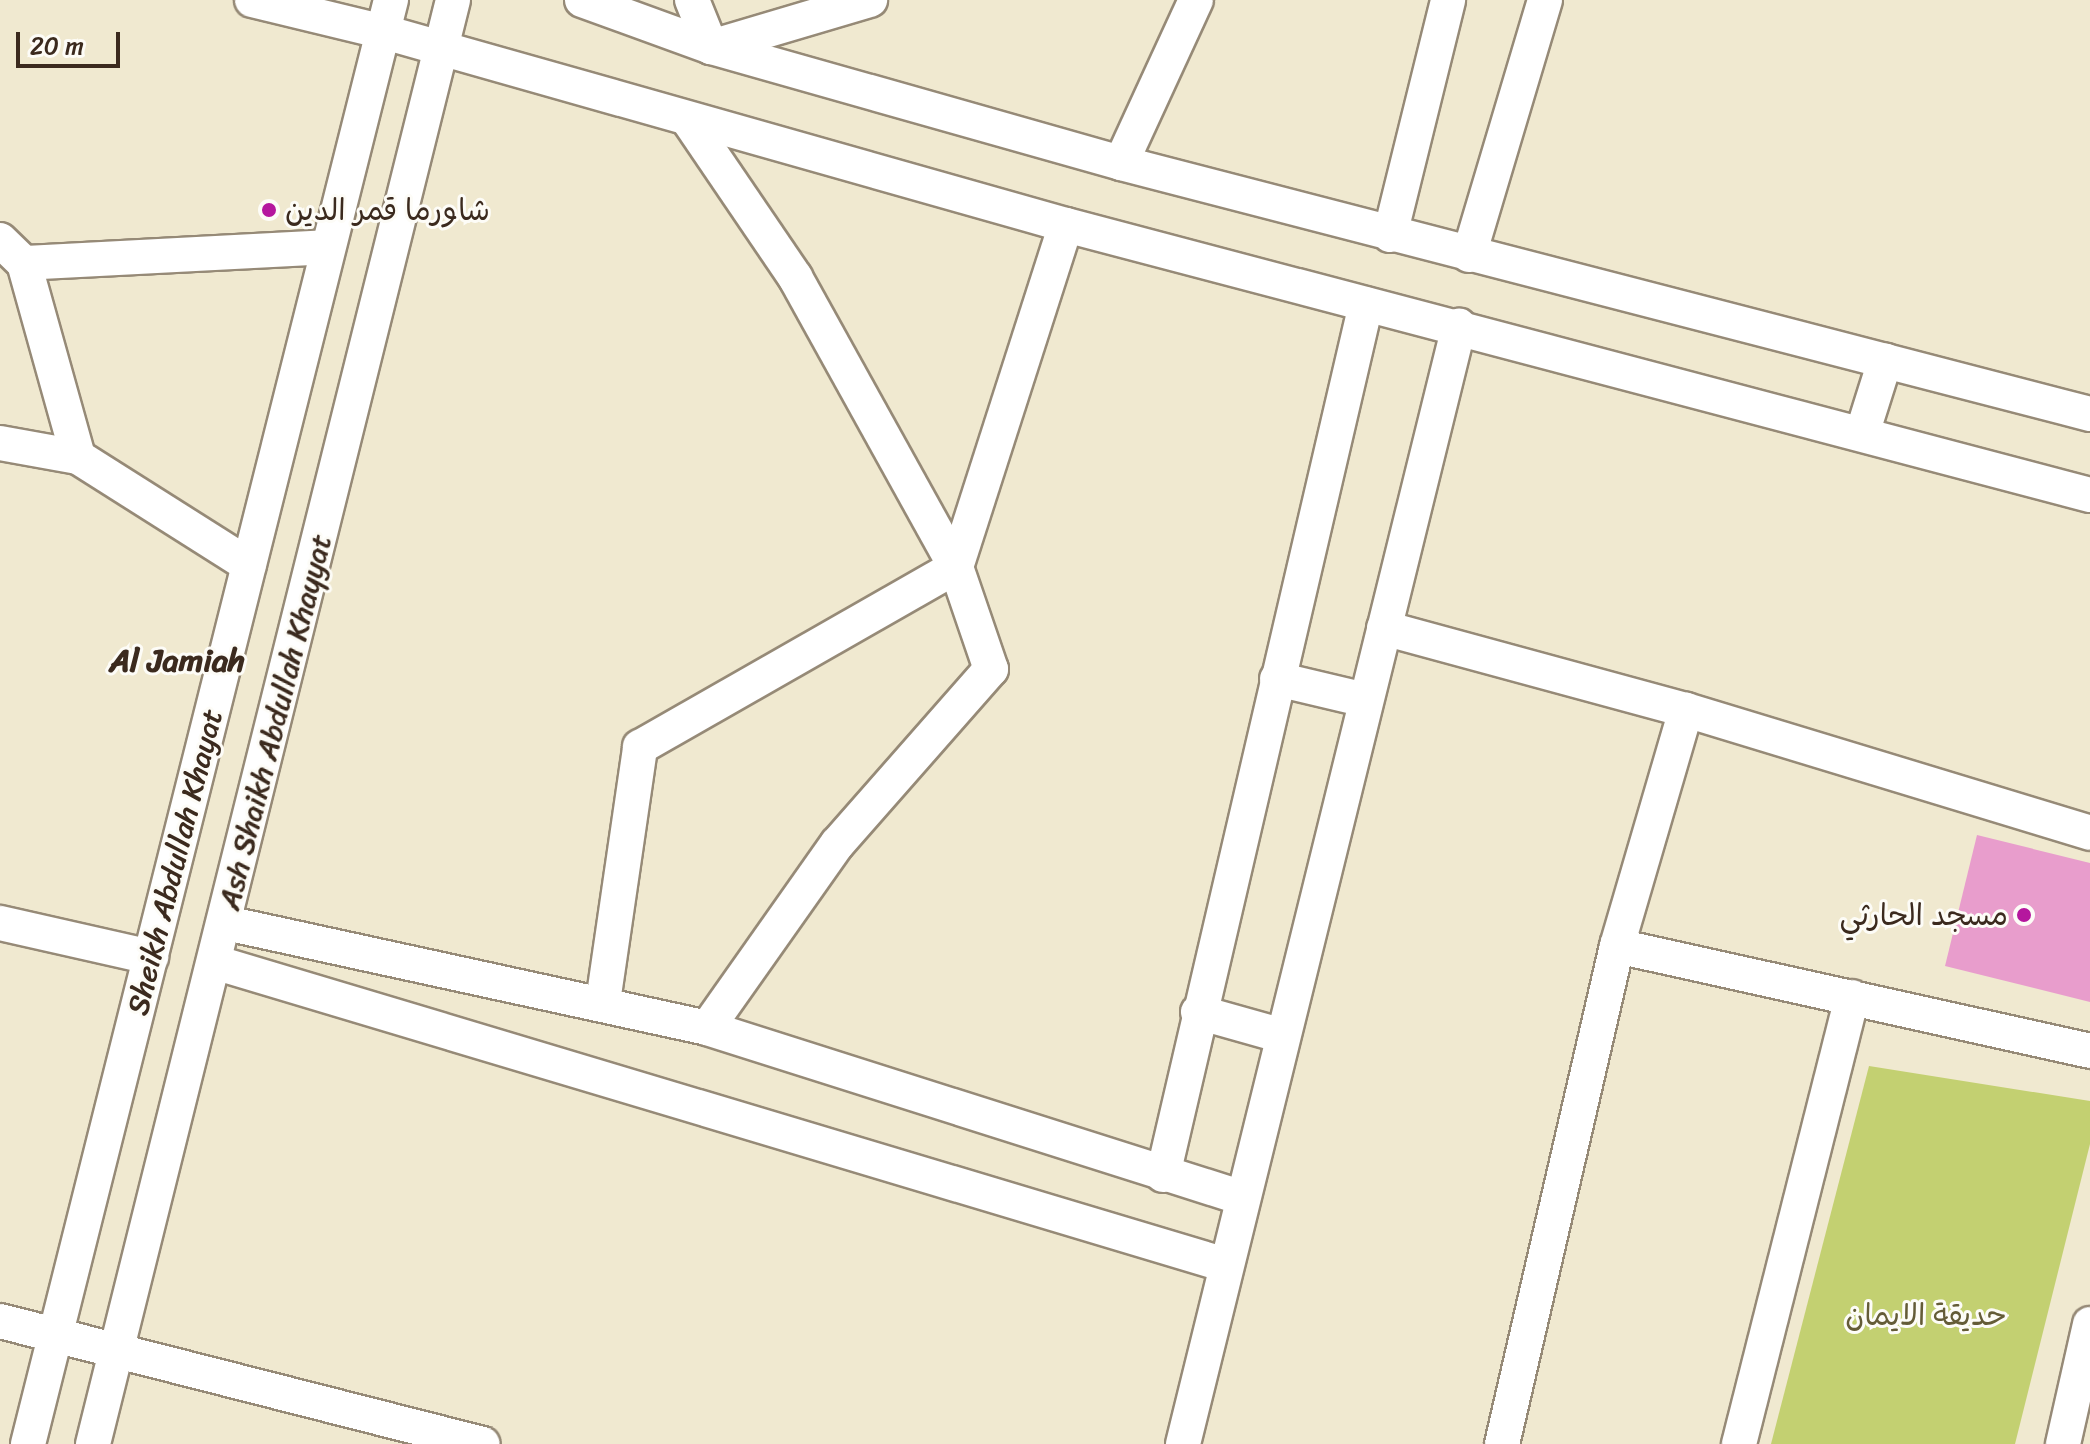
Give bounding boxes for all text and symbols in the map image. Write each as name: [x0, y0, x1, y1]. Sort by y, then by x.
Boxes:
scale bar: [20, 16, 124, 66]
text: 20 m: [30, 25, 84, 67]
place label: شاورما قمر الدين: [285, 192, 490, 228]
marker: شاورما قمر الدين: [260, 201, 278, 219]
street label: Ash Shaikh Abdullah Khayyat: [211, 530, 339, 914]
district label: Al Jamiah: [109, 642, 245, 680]
street label: Sheikh Abdullah Khayat: [120, 706, 230, 1018]
place label: مسجد الحارثي: [1839, 897, 2008, 933]
marker: مسجد الحارثي: [2015, 906, 2033, 924]
park label: حديقة الايمان: [1845, 1297, 2007, 1333]

